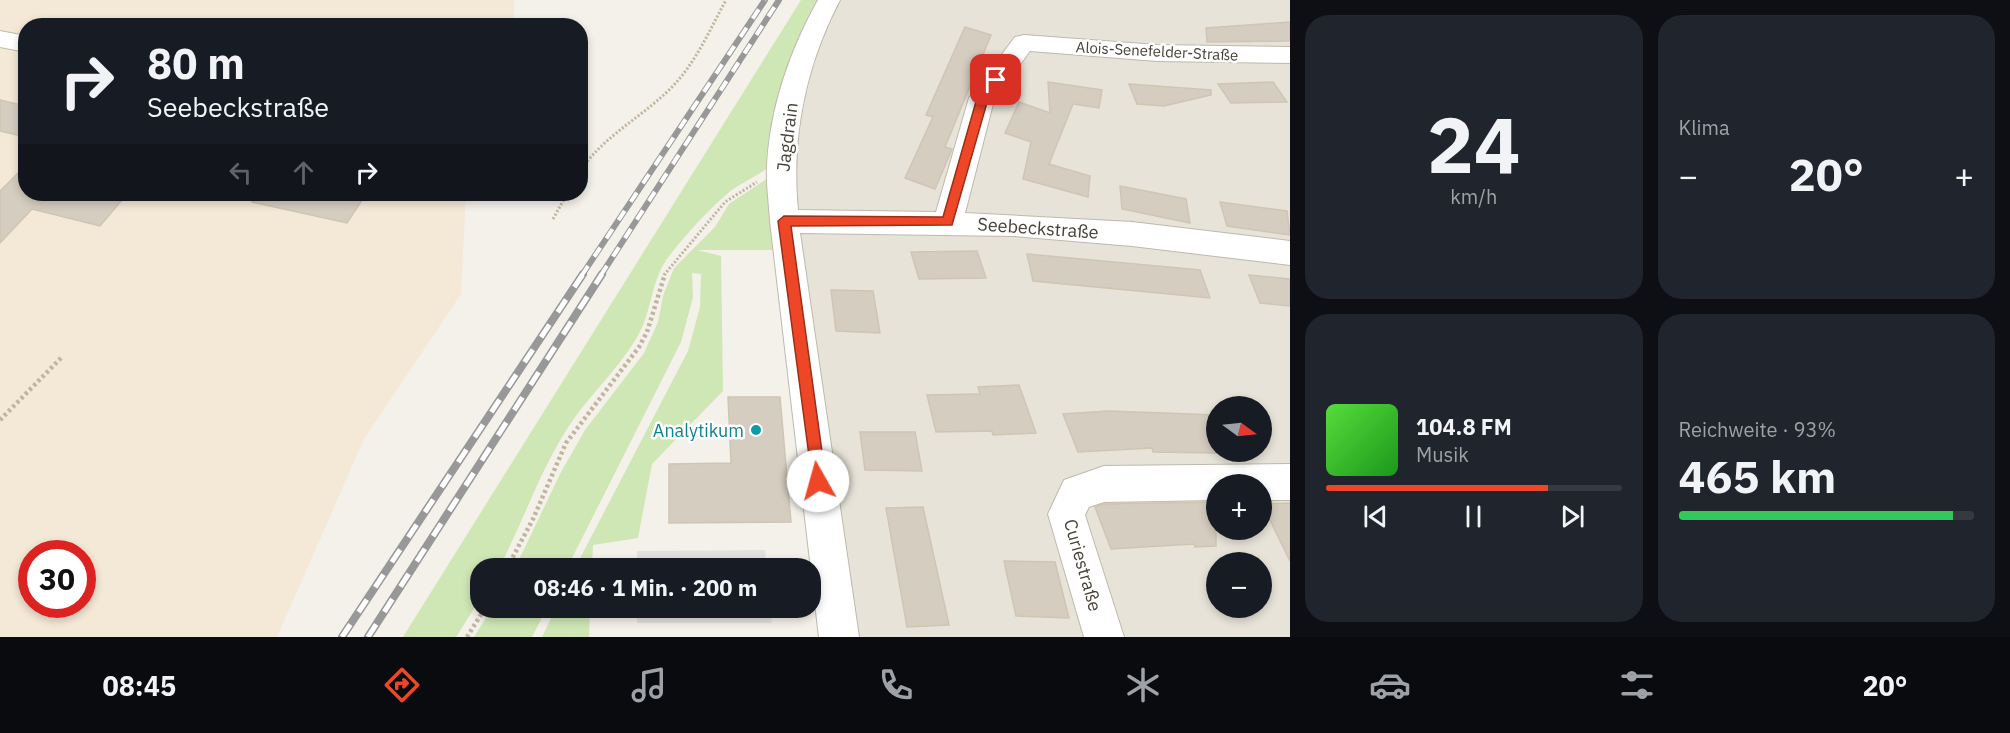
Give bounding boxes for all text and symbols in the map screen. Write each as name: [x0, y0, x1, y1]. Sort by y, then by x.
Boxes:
text: 80 m: [147, 36, 245, 91]
street label: Alois-Senefelder-Straße: [1075, 37, 1239, 65]
icon: right: [48, 42, 126, 120]
pin: [970, 54, 1021, 105]
icon: arrive: [979, 63, 1012, 96]
text: Seebeckstraße: [147, 89, 329, 124]
text: 24: [1427, 93, 1521, 194]
street label: Jagdrain: [771, 101, 803, 173]
text: Klima: [1679, 114, 1730, 141]
text: 20°: [1789, 145, 1864, 203]
text: −: [1679, 154, 1698, 197]
text: +: [1954, 154, 1974, 197]
icon: left: [224, 156, 257, 189]
icon: ahead: [287, 156, 320, 189]
icon: right: [350, 156, 383, 189]
text: km/h: [1450, 183, 1497, 210]
street label: Seebeckstraße: [977, 212, 1099, 244]
north arrow: [1206, 396, 1272, 462]
map controls: [1206, 396, 1272, 618]
text: 104.8 FM: [1416, 412, 1512, 441]
text: Reichweite · 93%: [1679, 416, 1836, 443]
place label: Analytikum: [653, 419, 744, 442]
marker: Analytikum: [749, 423, 763, 437]
text: Musik: [1416, 441, 1469, 468]
text: 465 km: [1679, 447, 1836, 505]
position arrow: [786, 449, 850, 513]
button: +: [1206, 474, 1272, 540]
icon: previous: [1359, 500, 1392, 533]
icon: pause: [1457, 500, 1490, 533]
icon: next: [1556, 500, 1589, 533]
street label: Curiestraße: [1059, 516, 1107, 614]
speed limit sign: 30: [18, 540, 96, 618]
button: −: [1206, 552, 1272, 618]
text: 08:46 · 1 Min. · 200 m: [534, 573, 757, 602]
icon: directions: [381, 664, 423, 706]
icon: music: [628, 664, 670, 706]
icon: phone: [875, 664, 917, 706]
icon: climate: [1122, 664, 1164, 706]
icon: car: [1369, 664, 1411, 706]
icon: filters: [1616, 664, 1658, 706]
text: 08:45: [102, 668, 176, 703]
text: 20°: [1862, 668, 1907, 703]

